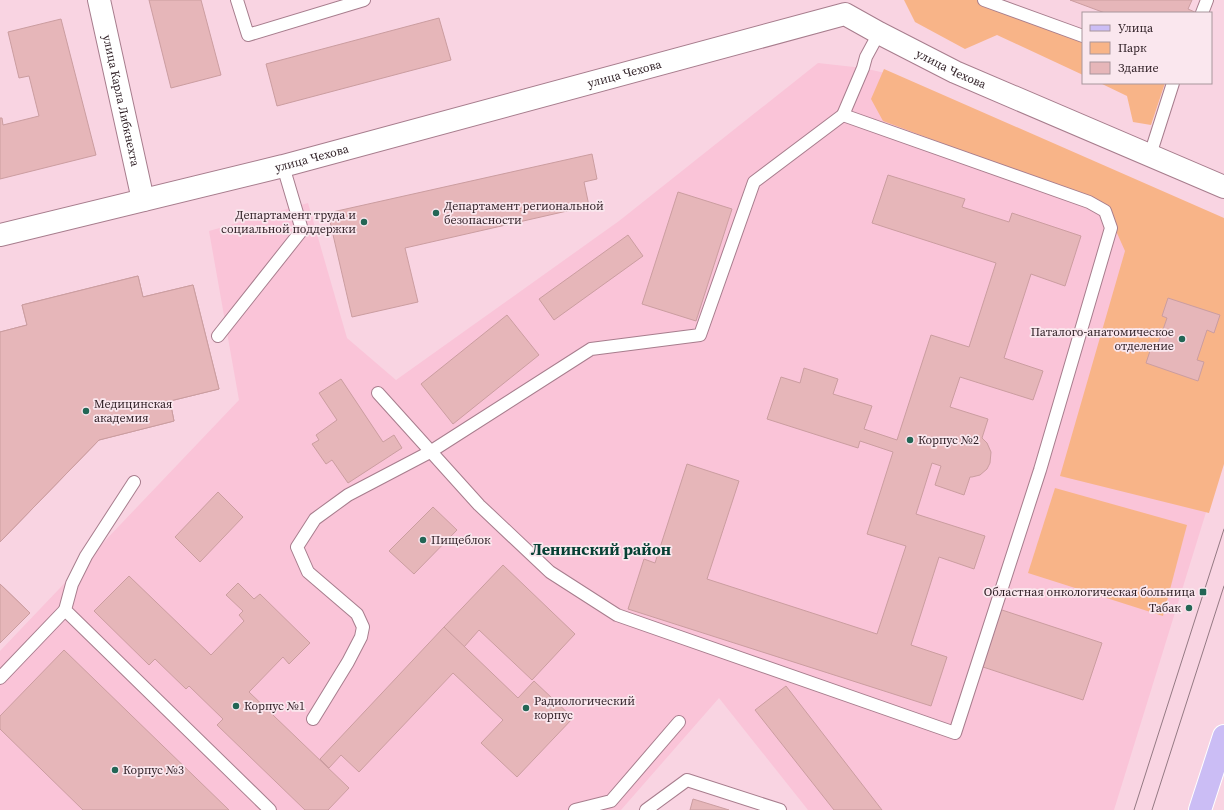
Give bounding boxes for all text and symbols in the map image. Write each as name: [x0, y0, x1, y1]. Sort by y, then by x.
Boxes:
legend: [1082, 12, 1212, 84]
text: Улица: [1118, 20, 1154, 36]
street label: улица Карла Либкнехта: [99, 33, 144, 169]
text: Парк: [1118, 40, 1147, 56]
street label: улица Чехова: [913, 45, 989, 93]
street label: улица Чехова: [586, 56, 664, 91]
text: Здание: [1118, 60, 1159, 76]
street label: улица Чехова: [273, 140, 351, 176]
place label: Департамент региональной безопасности: [444, 198, 604, 228]
place label: Департамент труда и социальной поддержки: [221, 207, 356, 237]
marker: Департамент региональной безопасности: [431, 208, 441, 218]
marker: Департамент труда и социальной поддержки: [359, 217, 369, 227]
place label: Паталого-анатомическое отделение: [1031, 324, 1174, 354]
marker: Паталого-анатомическое отделение: [1177, 334, 1187, 344]
place label: Медицинская академия: [94, 396, 173, 426]
marker: Медицинская академия: [81, 406, 91, 416]
place label: Корпус №2: [918, 432, 979, 448]
marker: Корпус №2: [905, 435, 915, 445]
place label: Пищеблок: [431, 532, 491, 548]
marker: Пищеблок: [418, 535, 428, 545]
district label: Ленинский район: [531, 538, 671, 560]
place label: Областная онкологическая больница: [984, 584, 1196, 600]
marker: Областная онкологическая больница: [1198, 587, 1208, 597]
place label: Табак: [1149, 600, 1181, 616]
marker: Табак: [1184, 603, 1194, 613]
place label: Радиологический корпус: [534, 693, 635, 723]
place label: Корпус №1: [244, 698, 305, 714]
marker: Корпус №1: [231, 701, 241, 711]
marker: Радиологический корпус: [521, 703, 531, 713]
place label: Корпус №3: [123, 762, 184, 778]
marker: Корпус №3: [110, 765, 120, 775]

